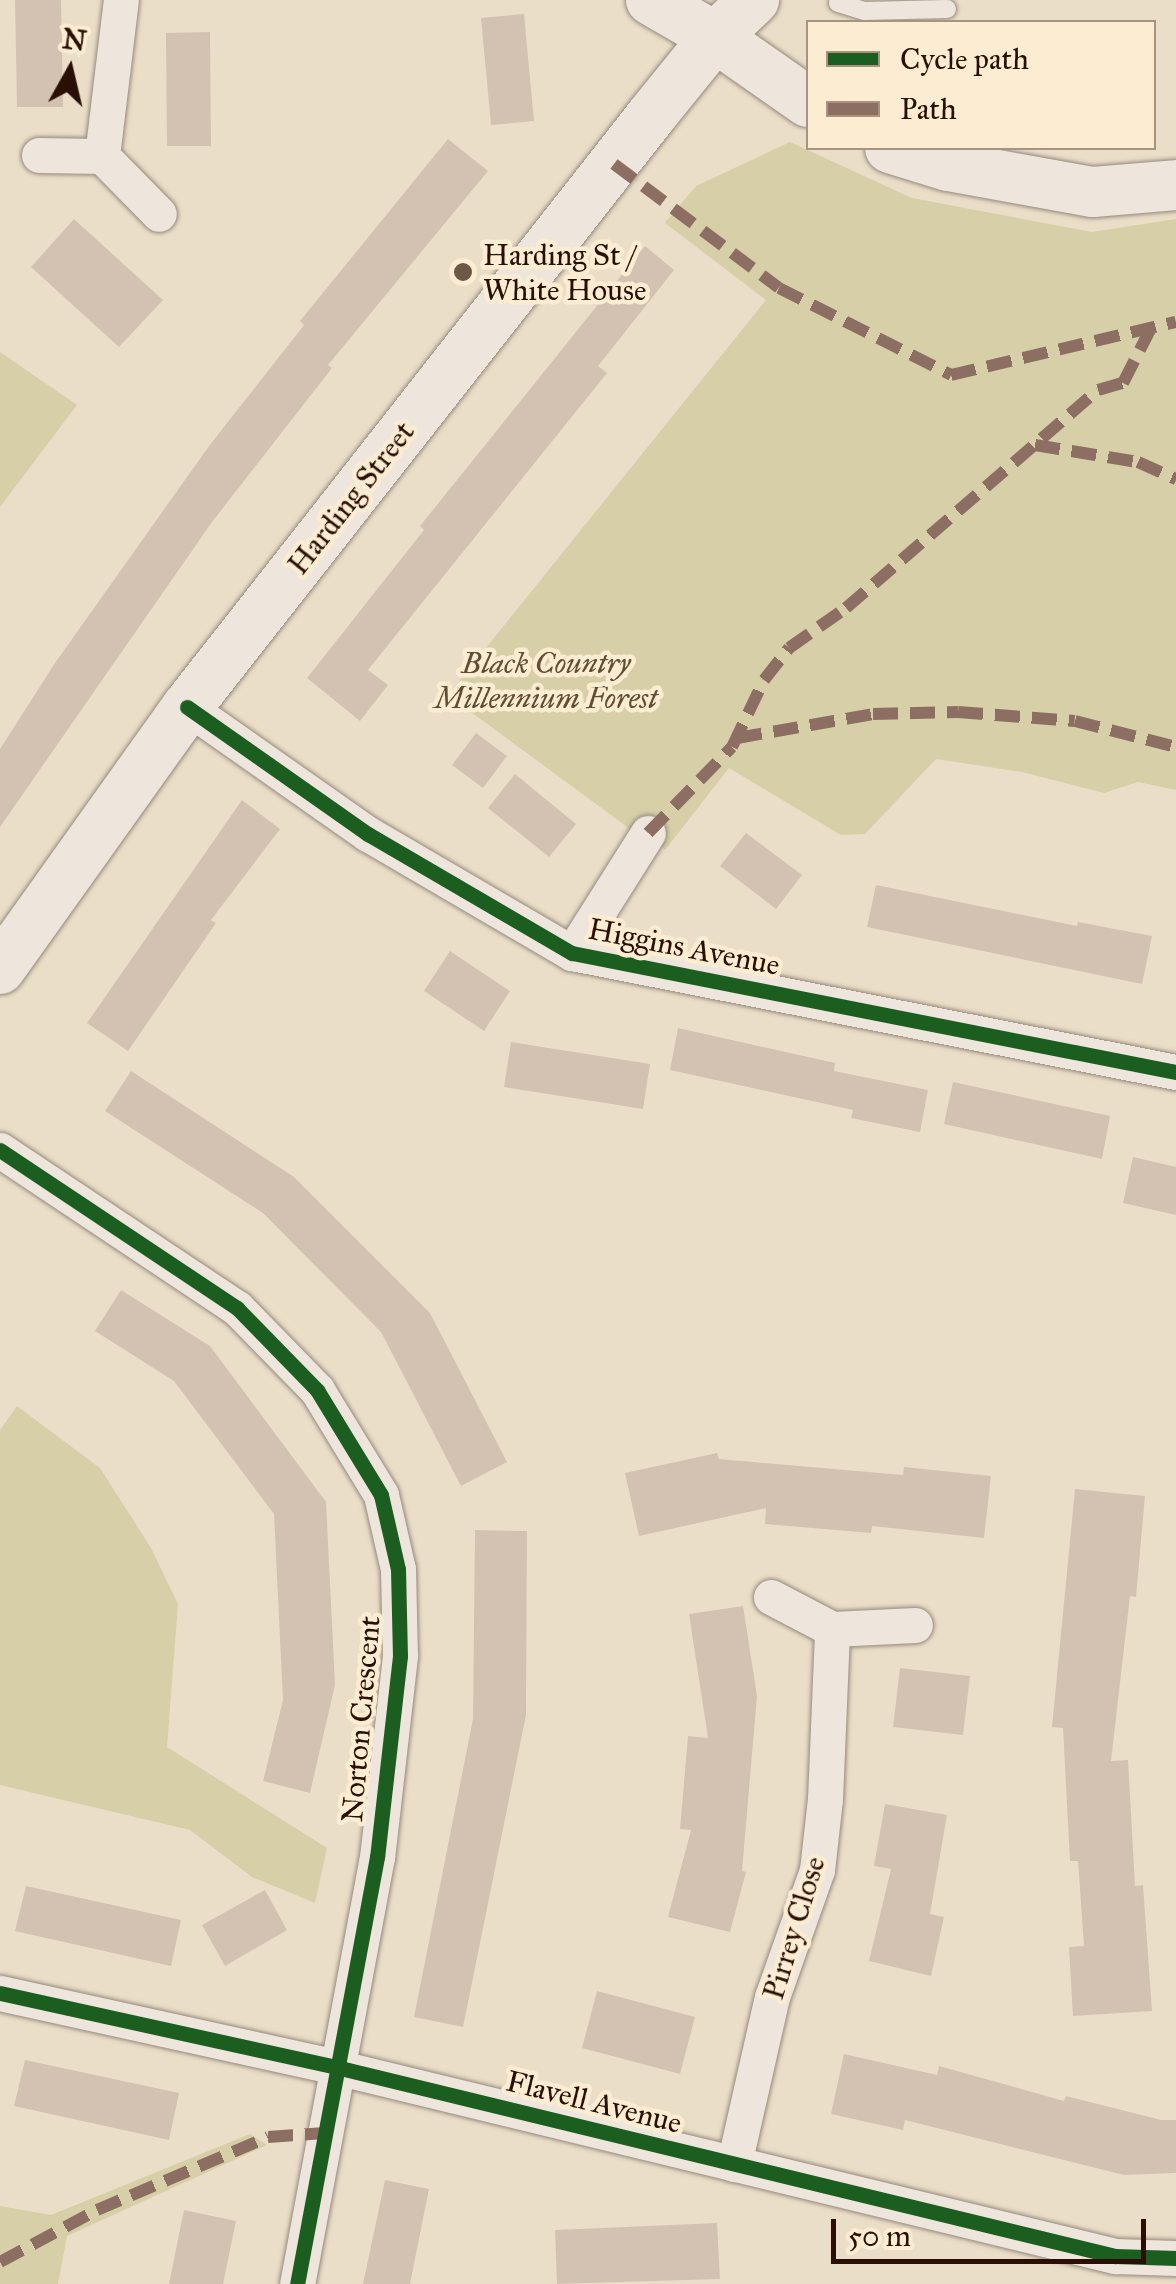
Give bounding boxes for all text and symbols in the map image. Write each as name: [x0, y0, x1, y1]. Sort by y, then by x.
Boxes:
north arrow: [20, 20, 120, 120]
legend: [806, 20, 1156, 150]
text: N: [60, 21, 88, 59]
text: Cycle path: [900, 41, 1029, 77]
text: Path: [900, 91, 957, 127]
place label: Harding St / White House: [483, 237, 646, 308]
marker: Harding St / White House: [452, 261, 474, 283]
street label: Harding Street: [280, 414, 422, 582]
park label: Black Country Millennium Forest: [434, 645, 658, 716]
street label: Higgins Avenue: [585, 911, 783, 983]
street label: Norton Crescent: [334, 1614, 388, 1824]
street label: Pirrey Close: [755, 1852, 833, 2004]
street label: Flavell Avenue: [503, 2063, 685, 2141]
scale bar: [836, 2199, 1151, 2261]
text: 50 m: [848, 2218, 911, 2254]

